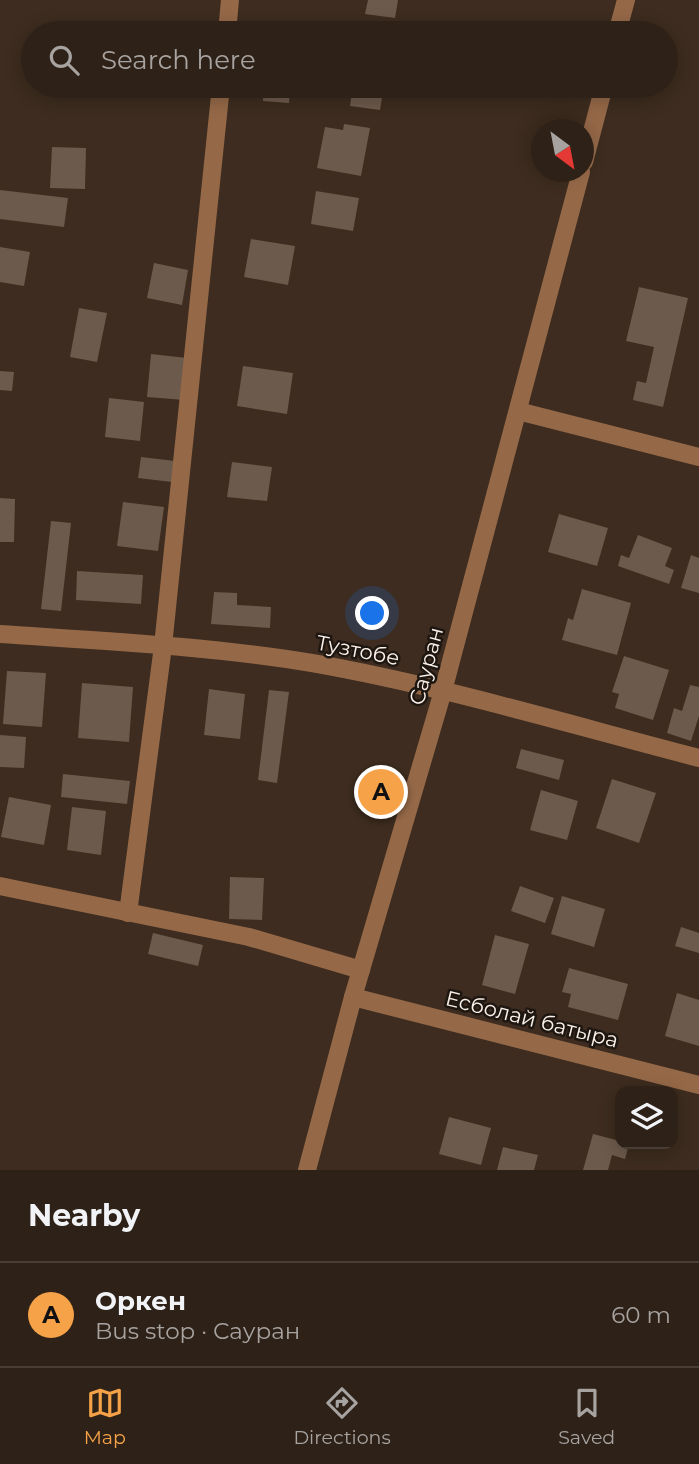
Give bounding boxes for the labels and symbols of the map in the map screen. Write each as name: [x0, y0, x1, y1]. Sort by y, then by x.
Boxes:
north arrow: [531, 119, 594, 182]
your location: [355, 596, 389, 630]
street label: Сауран: [404, 624, 448, 708]
street label: Тузтобе: [314, 630, 402, 670]
pin: A: [358, 766, 404, 818]
street label: Есболай батыра: [443, 985, 621, 1053]

